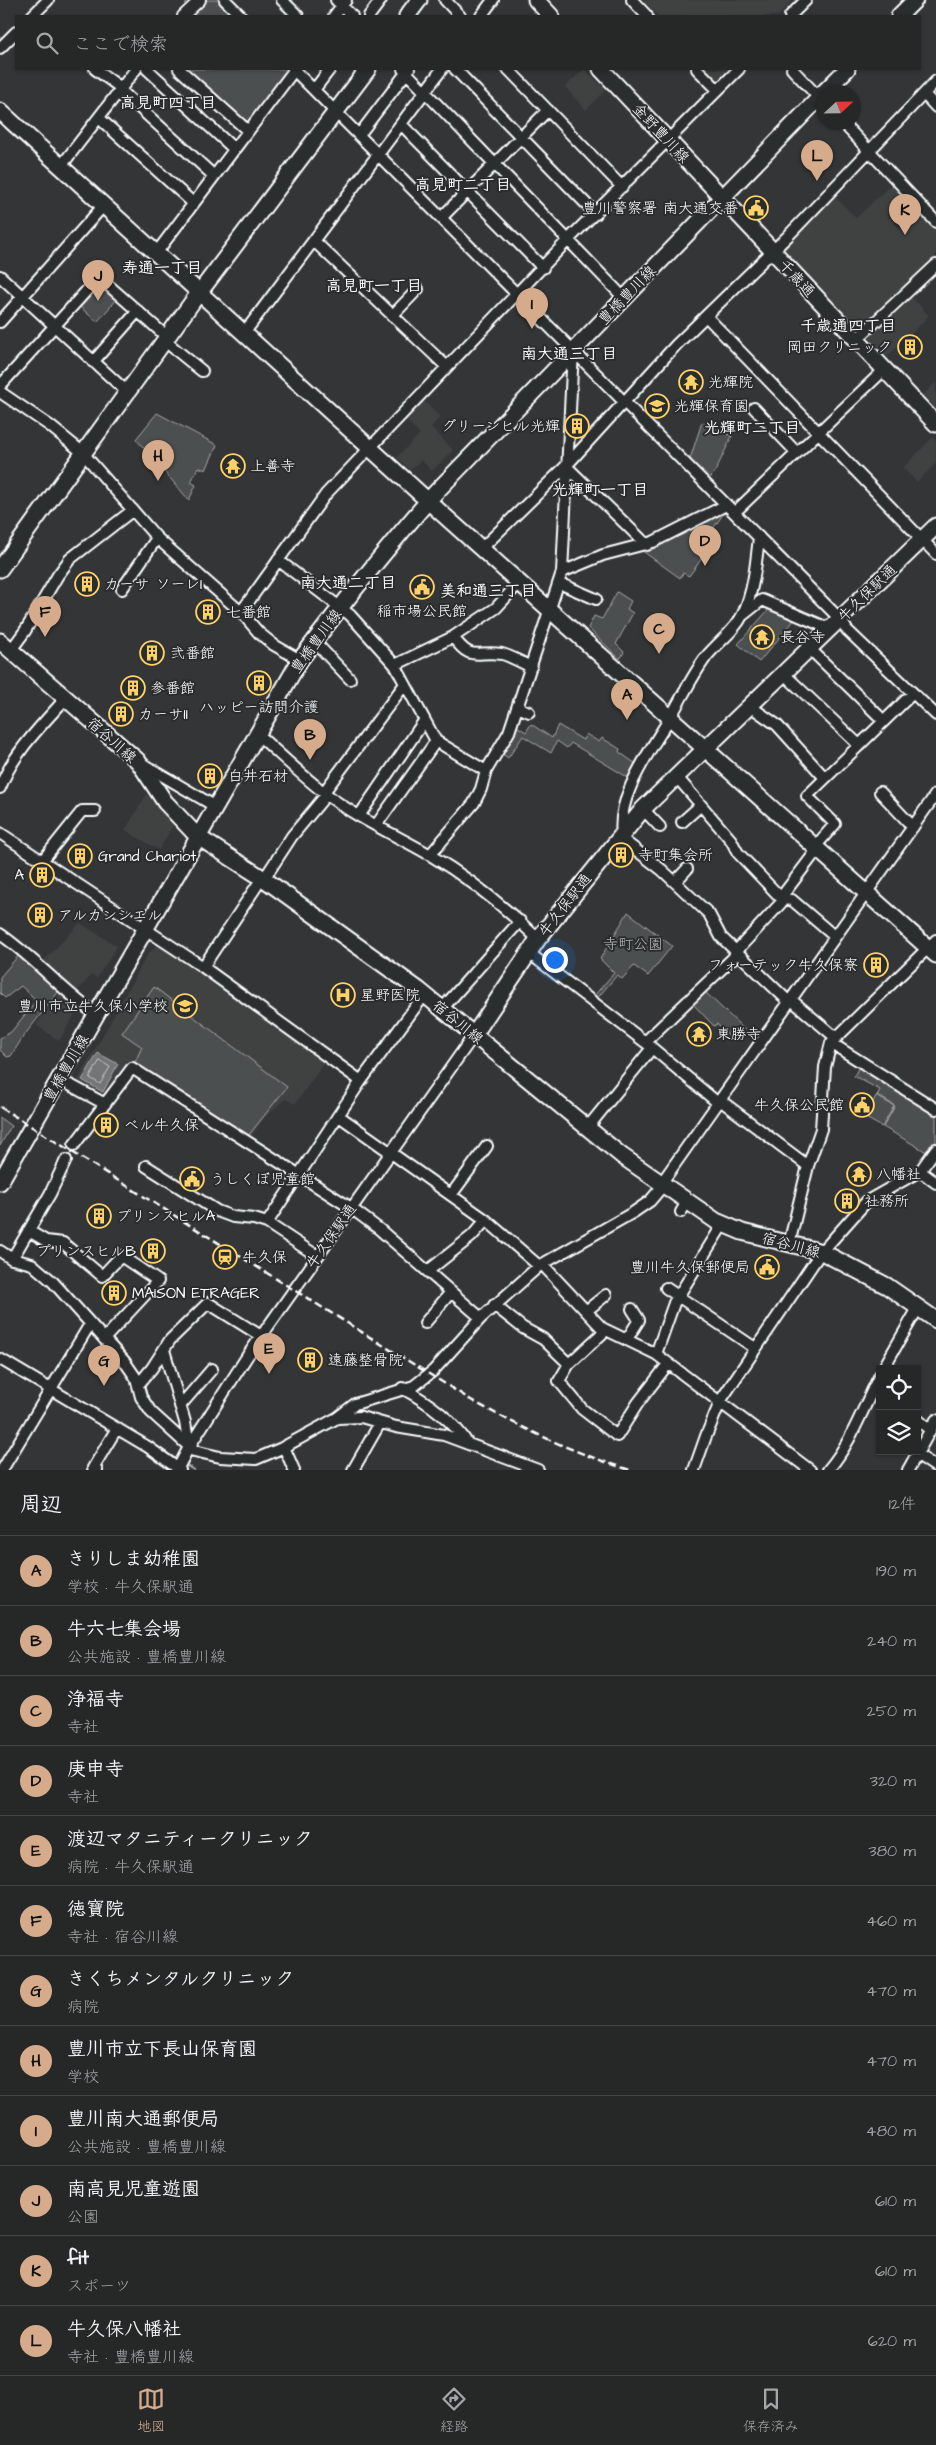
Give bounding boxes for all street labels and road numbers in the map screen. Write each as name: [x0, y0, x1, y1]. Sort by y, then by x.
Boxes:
street label: 金野豊川線: [627, 99, 694, 168]
street label: 千歳通: [774, 255, 820, 302]
street label: 豊橋豊川線: [594, 261, 661, 330]
street label: 牛久保駅通: [833, 560, 902, 627]
street label: 豊橋豊川線: [286, 605, 347, 678]
street label: 宿谷川線: [82, 712, 141, 768]
street label: 牛久保駅通: [534, 869, 597, 941]
street label: 宿谷川線: [428, 995, 488, 1049]
street label: 豊橋豊川線: [39, 1031, 94, 1106]
street label: 牛久保駅通: [301, 1200, 362, 1273]
street label: 宿谷川線: [759, 1228, 823, 1263]

